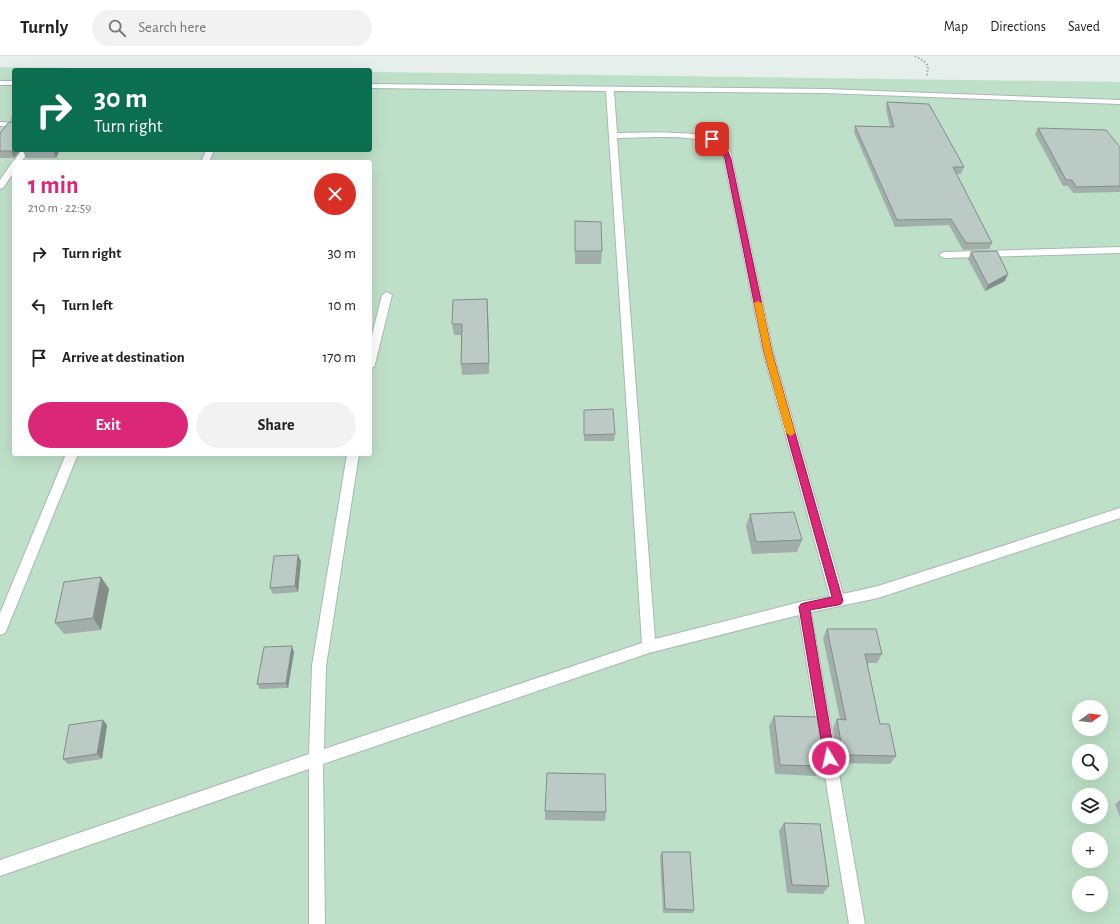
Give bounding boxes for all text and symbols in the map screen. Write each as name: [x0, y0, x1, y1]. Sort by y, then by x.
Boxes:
search box: [92, 10, 372, 46]
icon: search: [106, 17, 128, 39]
text: Turnly: [20, 18, 68, 37]
text: Search here: [138, 20, 206, 35]
text: Map: [944, 20, 968, 34]
text: Directions: [990, 20, 1046, 34]
text: Saved: [1068, 20, 1100, 34]
icon: right: [28, 84, 80, 136]
text: 30 m: [94, 85, 147, 113]
text: Turn right: [94, 118, 163, 136]
pin: [695, 122, 729, 156]
icon: arrive: [701, 128, 723, 150]
button: close: [314, 173, 356, 215]
text: 1 min: [28, 174, 79, 198]
text: 210 m · 22:59: [28, 202, 91, 215]
icon: right: [28, 243, 50, 265]
text: Turn right: [62, 246, 121, 261]
text: 30 m: [327, 246, 356, 261]
icon: left: [28, 295, 50, 317]
text: Turn left: [62, 298, 113, 313]
text: 10 m: [328, 298, 356, 313]
icon: arrive: [28, 347, 50, 369]
text: Arrive at destination: [62, 350, 185, 365]
text: 170 m: [322, 350, 356, 365]
button: Exit: [28, 402, 188, 448]
button: Share: [196, 402, 356, 448]
north arrow: [1072, 700, 1108, 736]
map controls: [1072, 700, 1108, 912]
position arrow: [808, 737, 850, 779]
button: search: [1072, 744, 1108, 780]
button: layers: [1072, 788, 1108, 824]
button: +: [1072, 832, 1108, 868]
button: −: [1072, 876, 1108, 912]

